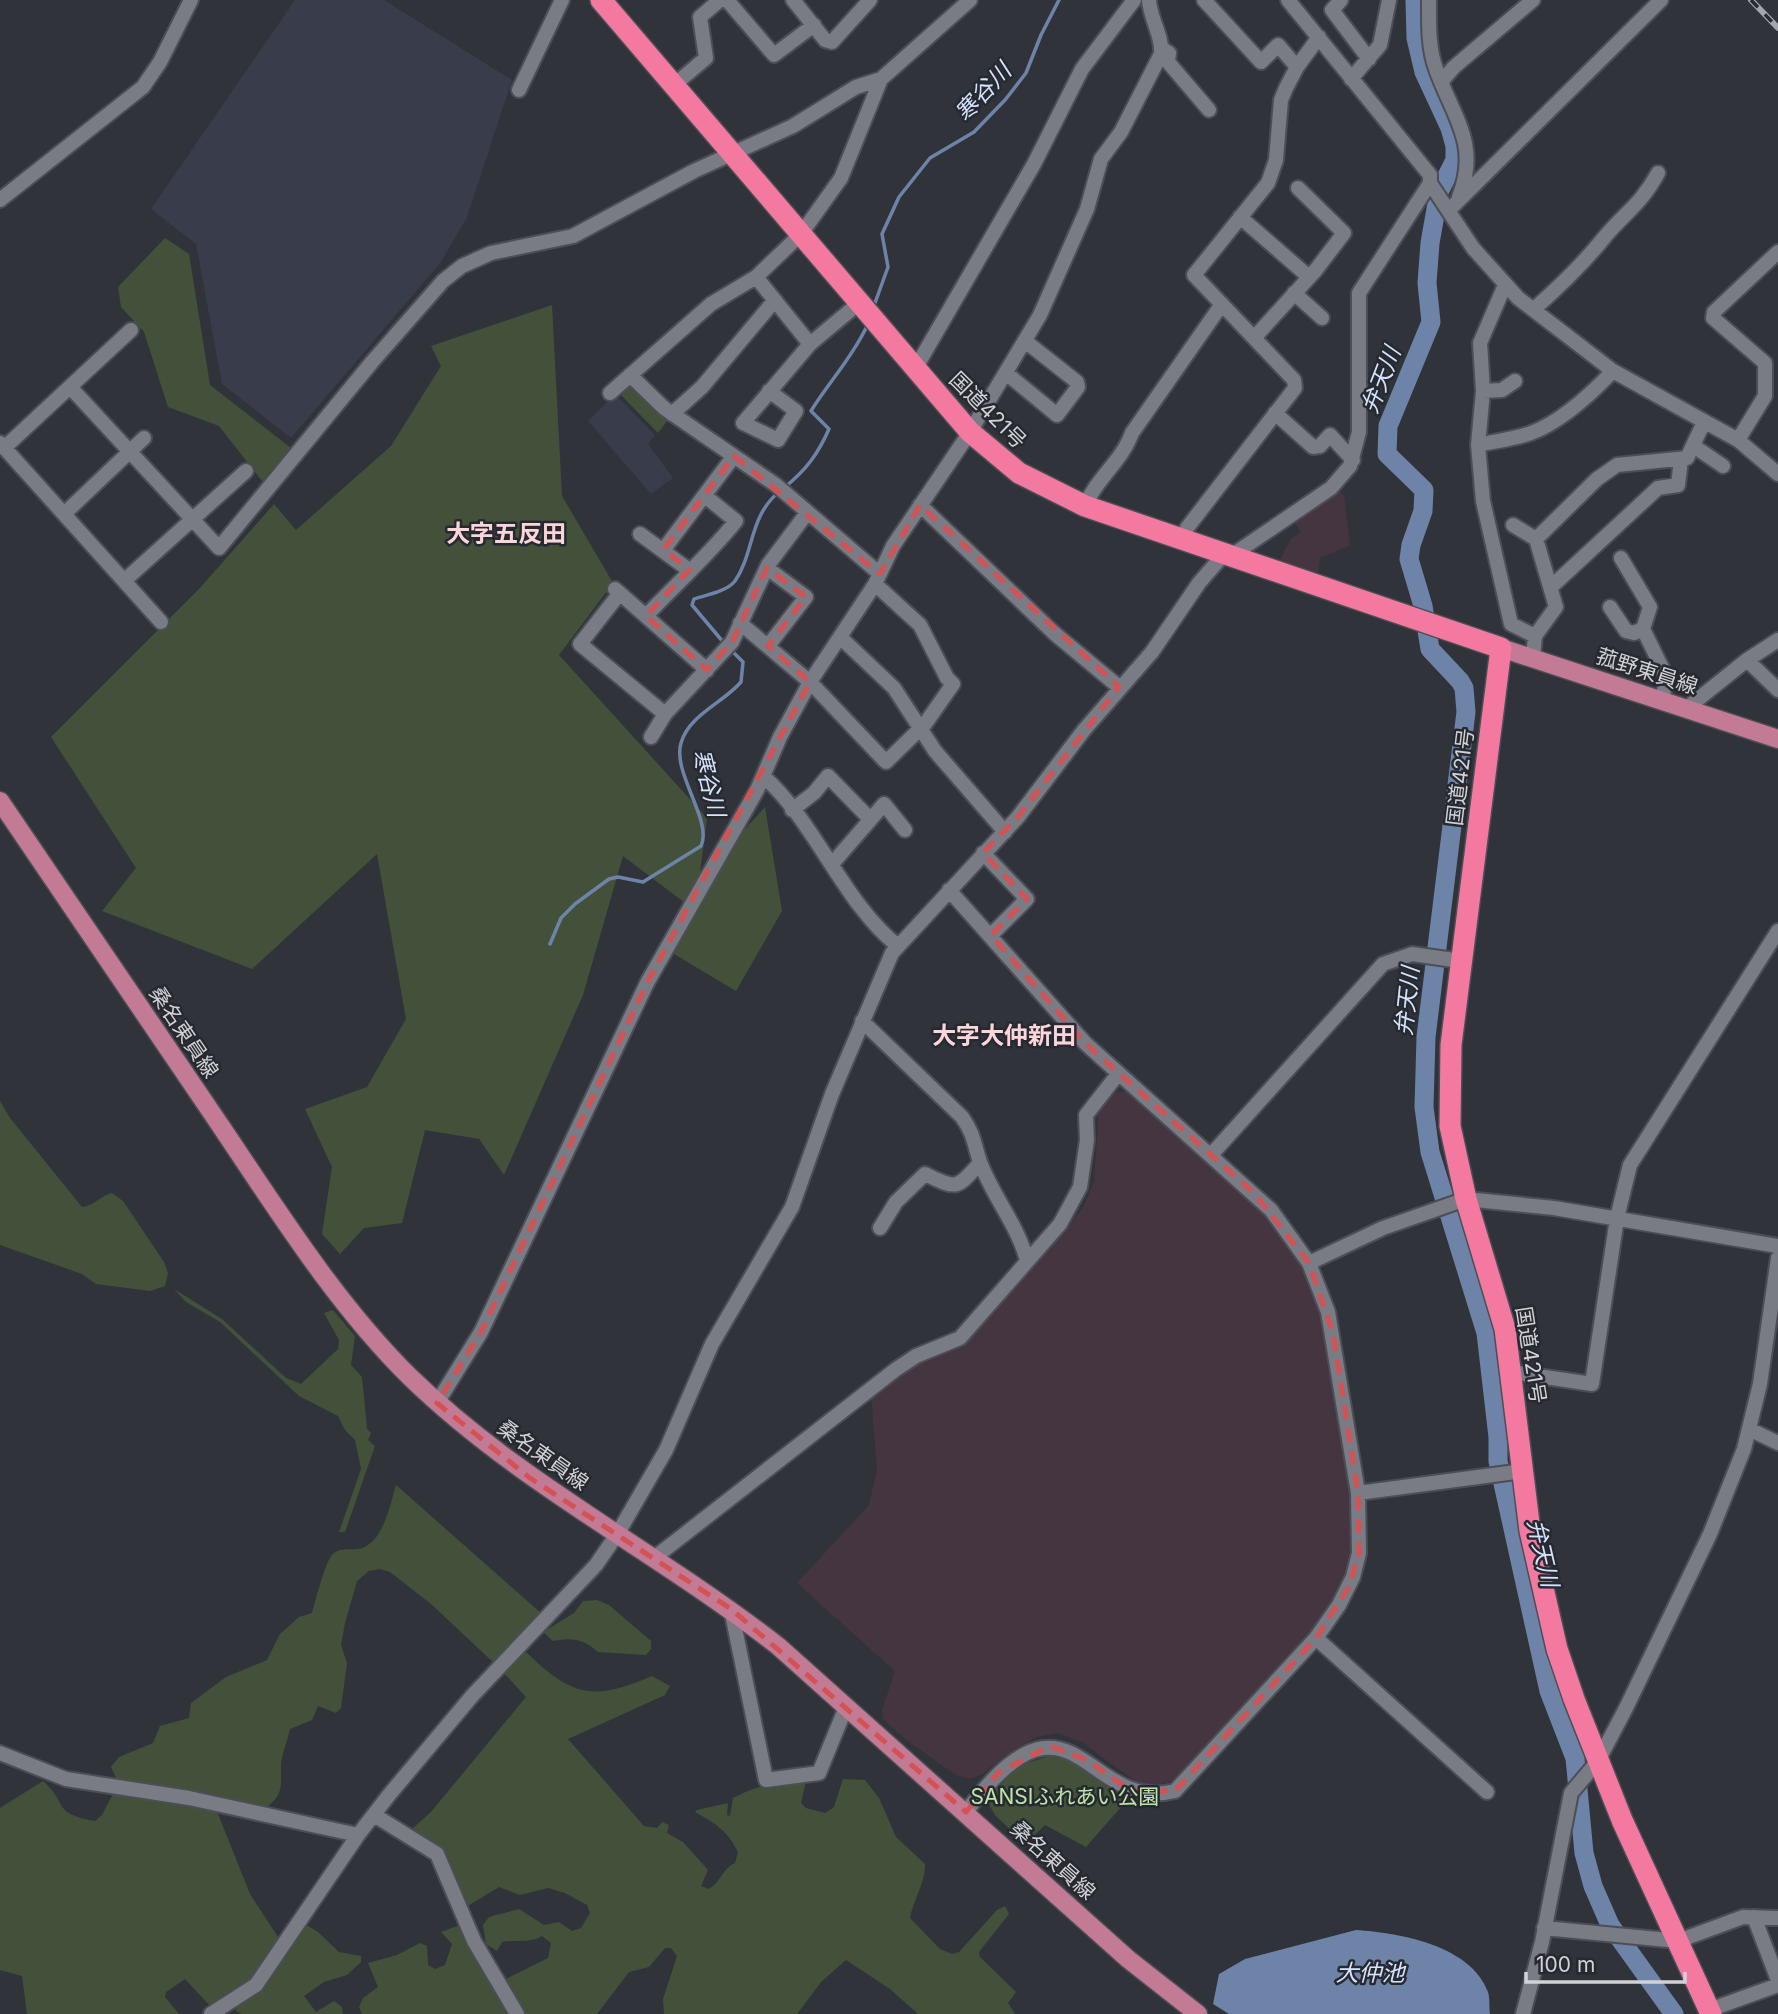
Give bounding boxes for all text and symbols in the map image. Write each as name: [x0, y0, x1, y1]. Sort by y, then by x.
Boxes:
water label: 寒谷川: [949, 55, 1019, 127]
water label: 弁天川: [1356, 340, 1408, 417]
street label: 国道421号: [945, 367, 1031, 453]
district label: 大字五反田: [446, 519, 566, 548]
street label: 菰野東員線: [1593, 643, 1701, 699]
street label: 国道421号: [1442, 727, 1478, 827]
water label: 寒谷川: [687, 746, 732, 823]
water label: 弁天川: [1389, 962, 1425, 1037]
street label: 桑名東員線: [144, 981, 224, 1083]
district label: 大字大仲新田: [932, 1021, 1076, 1050]
street label: 国道421号: [1511, 1305, 1551, 1405]
street label: 桑名東員線: [493, 1415, 593, 1495]
water label: 弁天川: [1522, 1516, 1565, 1593]
park label: SANSIふれあい公園: [971, 1784, 1159, 1809]
street label: 桑名東員線: [1006, 1816, 1100, 1904]
scale bar: [1526, 1940, 1685, 1984]
text: 100 m: [1536, 1952, 1595, 1977]
water label: 大仲池: [1336, 1959, 1407, 1987]

